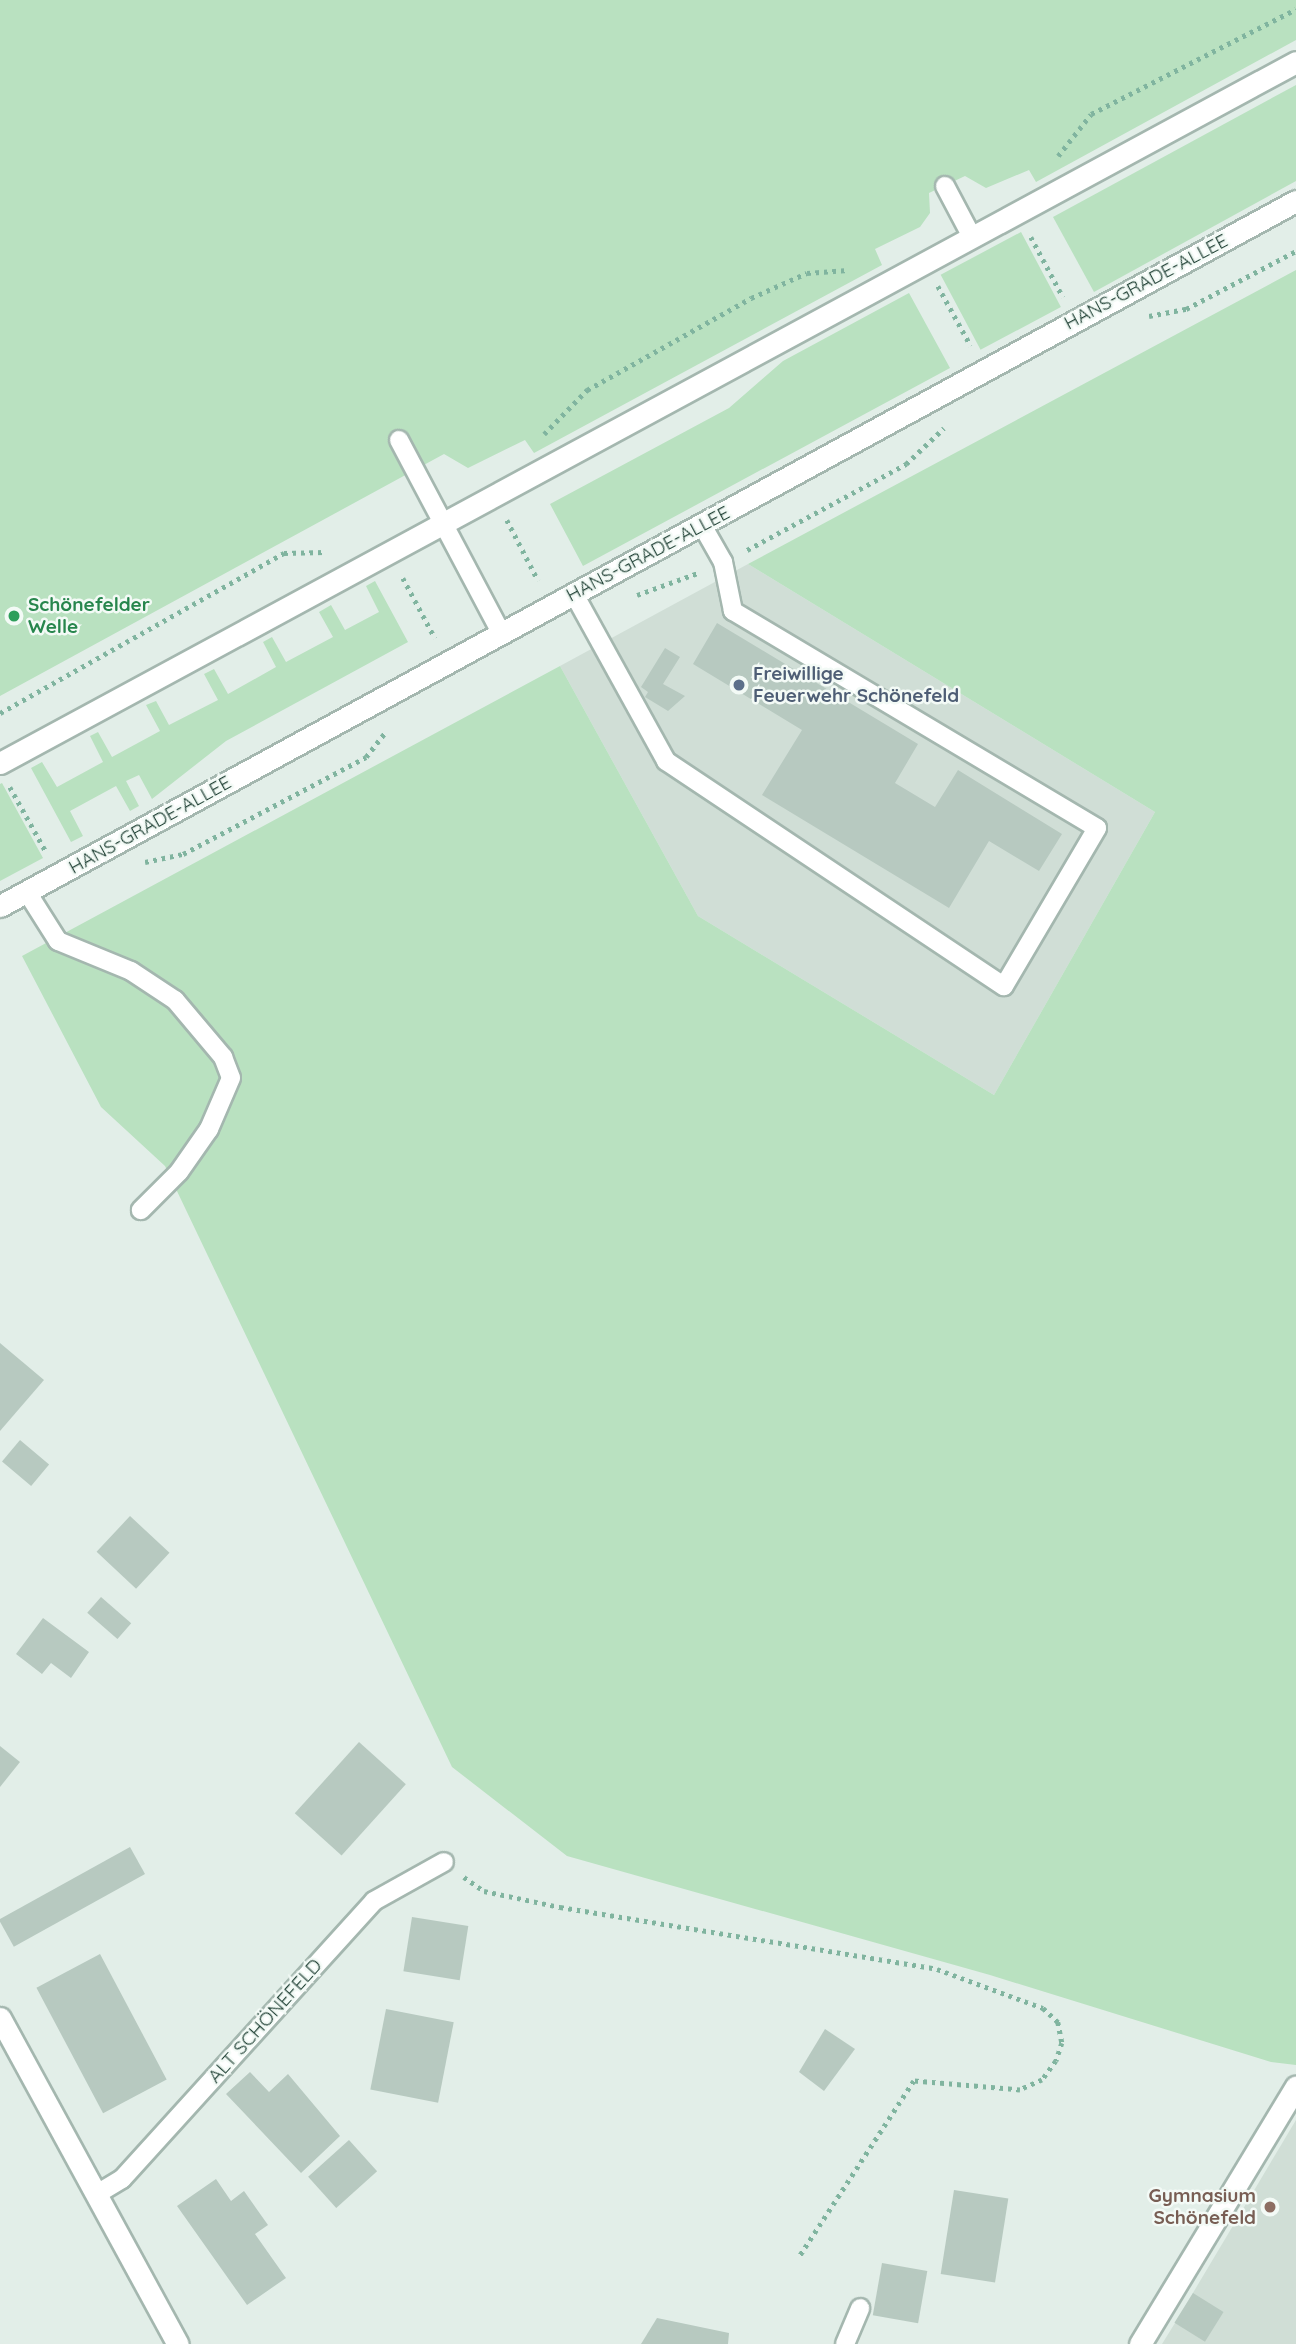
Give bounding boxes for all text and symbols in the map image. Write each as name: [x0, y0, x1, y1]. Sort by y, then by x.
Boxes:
street label: HANS-GRADE-ALLEE: [1060, 229, 1232, 335]
street label: HANS-GRADE-ALLEE: [562, 501, 734, 607]
place label: Schönefelder Welle: [28, 594, 150, 638]
marker: Schönefelder Welle: [6, 608, 22, 624]
place label: Freiwillige Feuerwehr Schönefeld: [753, 663, 959, 707]
marker: Freiwillige Feuerwehr Schönefeld: [731, 677, 747, 693]
street label: HANS-GRADE-ALLEE: [65, 771, 235, 879]
street label: ALT SCHÖNEFELD: [203, 1954, 327, 2088]
place label: Gymnasium Schönefeld: [1149, 2185, 1256, 2229]
marker: Gymnasium Schönefeld: [1262, 2199, 1278, 2215]

